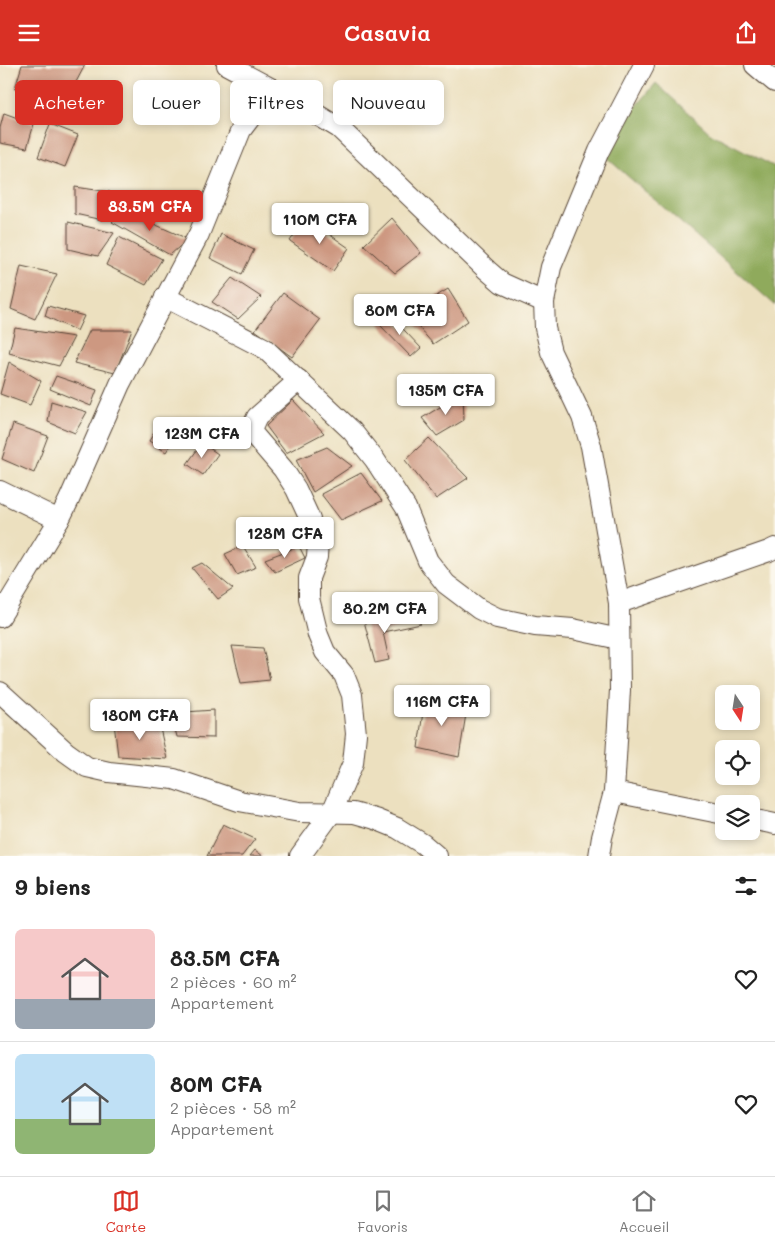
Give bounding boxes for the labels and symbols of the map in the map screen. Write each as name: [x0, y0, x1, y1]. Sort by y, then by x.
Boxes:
pin: 83.5M CFA: [93, 189, 207, 232]
pin: 110M CFA: [268, 203, 372, 245]
pin: 80M CFA: [354, 293, 446, 336]
pin: 135M CFA: [394, 373, 498, 416]
pin: 123M CFA: [150, 417, 254, 459]
pin: 128M CFA: [233, 517, 337, 559]
pin: 80.2M CFA: [328, 591, 442, 634]
pin: 116M CFA: [390, 685, 494, 727]
north arrow: [715, 685, 760, 730]
pin: 180M CFA: [88, 699, 192, 741]

